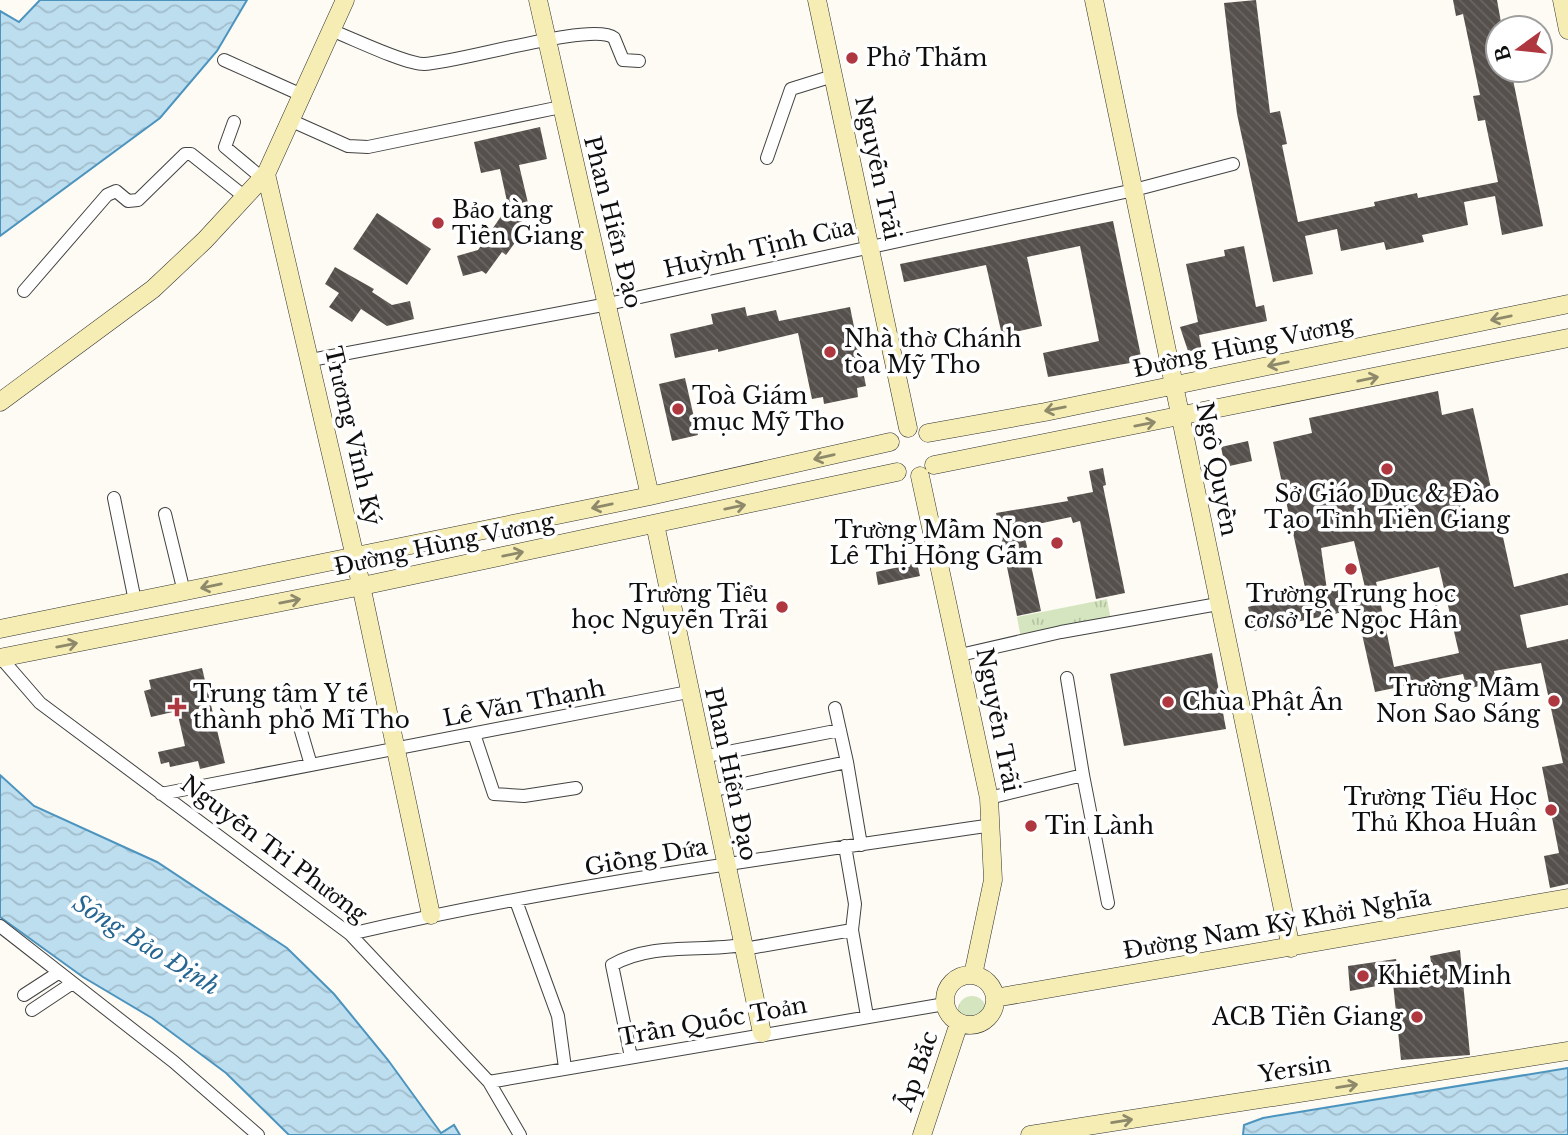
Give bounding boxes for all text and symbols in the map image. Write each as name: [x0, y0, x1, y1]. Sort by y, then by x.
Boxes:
north arrow: [1484, 14, 1554, 84]
text: B: [1490, 43, 1516, 64]
place label: Phở Thắm: [866, 44, 988, 72]
marker: Phở Thắm: [844, 50, 860, 66]
street label: Nguyễn Trãi: [849, 93, 907, 243]
street label: Phan Hiển Đạo: [578, 133, 648, 311]
place label: Bảo tàng Tiền Giang: [452, 196, 584, 250]
street label: Huỳnh Tịnh Của: [661, 212, 857, 284]
marker: Bảo tàng Tiền Giang: [430, 215, 446, 231]
street label: Đường Hùng Vương: [1130, 309, 1356, 383]
one-way arrow: [1490, 311, 1513, 325]
place label: Nhà thờ Chánh tòa Mỹ Tho: [844, 325, 1022, 379]
street label: Trương Vĩnh Ký: [319, 344, 387, 528]
marker: Nhà thờ Chánh tòa Mỹ Tho: [822, 344, 838, 360]
one-way arrow: [1267, 357, 1290, 371]
one-way arrow: [1356, 371, 1379, 385]
place label: Toà Giám mục Mỹ Tho: [692, 382, 845, 436]
street label: Ngô Quyền: [1190, 400, 1244, 538]
marker: Toà Giám mục Mỹ Tho: [670, 401, 686, 417]
one-way arrow: [1045, 403, 1067, 417]
one-way arrow: [1133, 416, 1156, 430]
one-way arrow: [813, 451, 836, 464]
marker: Sở Giáo Dục & Đào Tạo Tỉnh Tiền Giang: [1379, 461, 1395, 477]
place label: Sở Giáo Dục & Đào Tạo Tỉnh Tiền Giang: [1264, 480, 1510, 534]
one-way arrow: [591, 500, 614, 514]
one-way arrow: [723, 500, 746, 513]
street label: Đường Hùng Vương: [331, 507, 557, 581]
place label: Trường Mầm Non Lê Thị Hồng Gấm: [829, 516, 1043, 570]
marker: Trường Mầm Non Lê Thị Hồng Gấm: [1049, 535, 1065, 551]
one-way arrow: [501, 547, 524, 561]
marker: Trường Trung học cơ sở Lê Ngọc Hân: [1343, 561, 1359, 577]
one-way arrow: [200, 580, 223, 594]
place label: Trường Tiểu học Nguyễn Trãi: [571, 580, 768, 634]
place label: Trường Trung học cơ sở Lê Ngọc Hân: [1244, 580, 1458, 634]
one-way arrow: [278, 593, 301, 607]
marker: Trường Tiểu học Nguyễn Trãi: [774, 599, 790, 615]
one-way arrow: [55, 638, 78, 652]
street label: Nguyễn Trãi: [970, 645, 1026, 795]
street label: Lê Văn Thạnh: [440, 674, 608, 732]
place label: Trường Mầm Non Sao Sáng: [1376, 674, 1540, 728]
place label: Trung tâm Y tế thành phố Mĩ Tho: [193, 680, 410, 734]
street label: Phan Hiển Đạo: [699, 685, 763, 863]
place label: Chùa Phật Ân: [1182, 686, 1343, 716]
marker: Trường Mầm Non Sao Sáng: [1546, 693, 1562, 709]
marker: Chùa Phật Ân: [1160, 694, 1176, 710]
marker: Trung tâm Y tế thành phố Mĩ Tho: [167, 697, 187, 717]
street label: Nguyễn Tri Phương: [175, 770, 373, 928]
place label: Trường Tiểu Học Thủ Khoa Huân: [1343, 783, 1537, 837]
marker: Trường Tiểu Học Thủ Khoa Huân: [1543, 802, 1559, 818]
place label: Tin Lành: [1045, 812, 1154, 840]
marker: Tin Lành: [1023, 818, 1039, 834]
street label: Giồng Dứa: [582, 832, 710, 882]
street label: Đường Nam Kỳ Khởi Nghĩa: [1121, 883, 1433, 965]
water label: Sông Bảo Định: [68, 888, 225, 1001]
place label: Khiết Minh: [1377, 962, 1512, 990]
marker: Khiết Minh: [1355, 968, 1371, 984]
street label: Trần Quốc Toản: [617, 991, 809, 1051]
place label: ACB Tiền Giang: [1211, 1003, 1403, 1031]
marker: ACB Tiền Giang: [1409, 1009, 1425, 1025]
street label: Ấp Bắc: [888, 1027, 944, 1116]
street label: Yersin: [1256, 1049, 1333, 1089]
one-way arrow: [1335, 1079, 1357, 1092]
one-way arrow: [1110, 1114, 1133, 1127]

